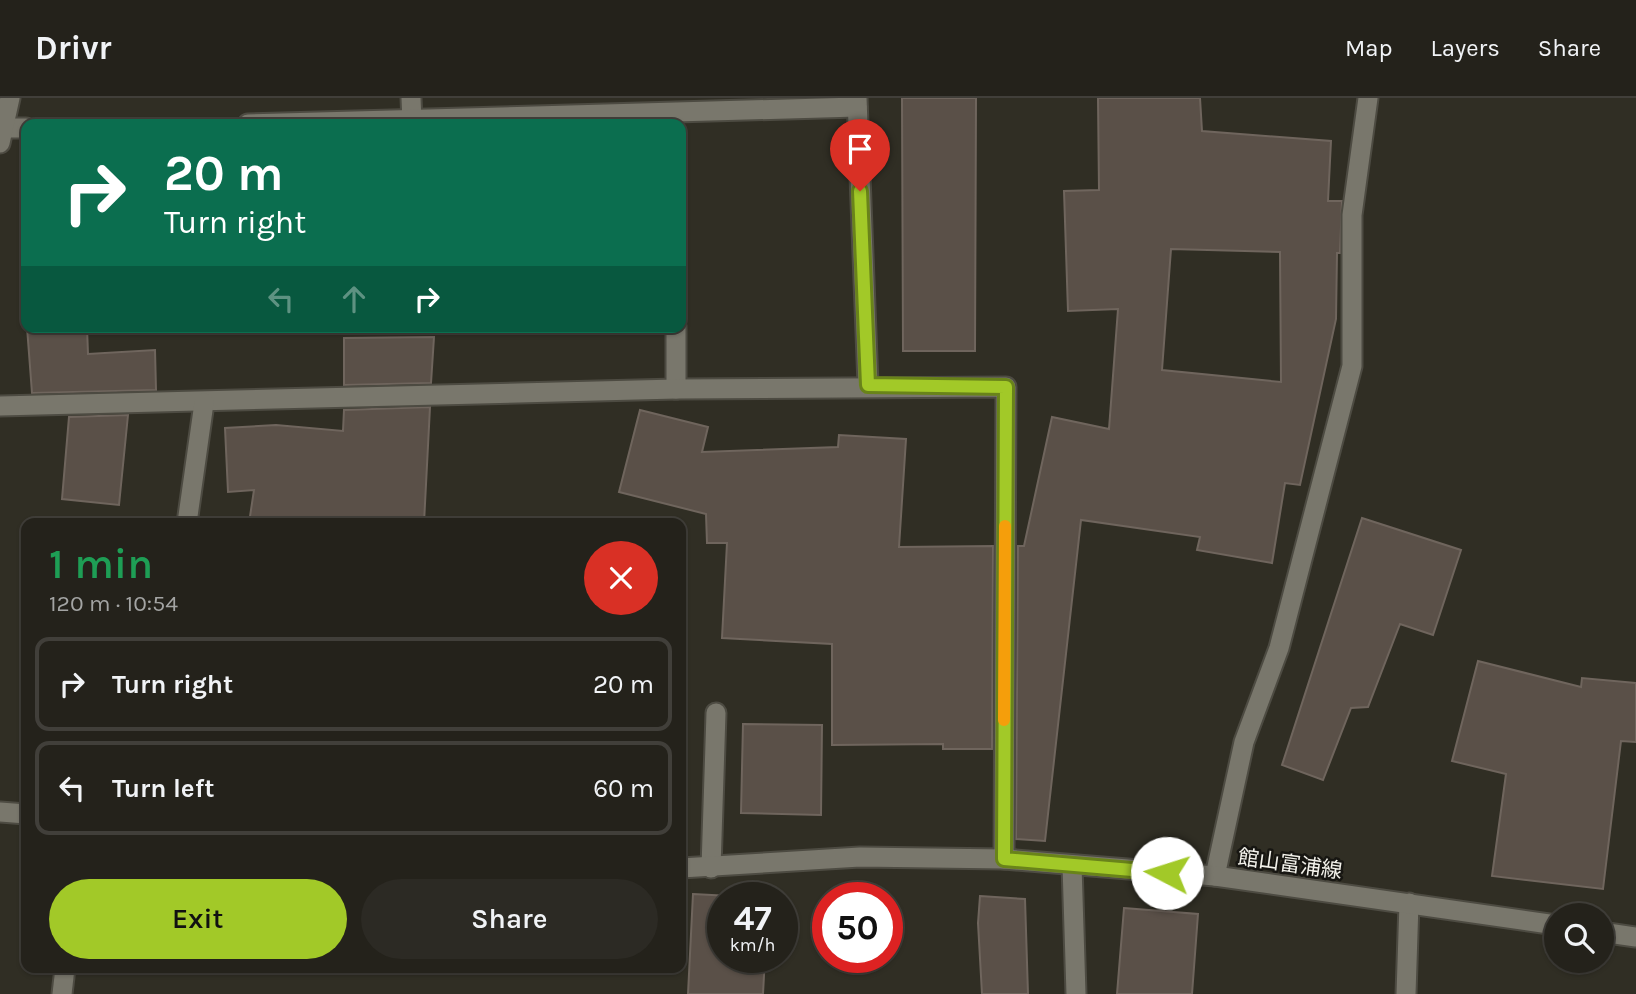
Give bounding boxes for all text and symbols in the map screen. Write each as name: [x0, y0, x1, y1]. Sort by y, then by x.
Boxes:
text: Drivr: [35, 29, 112, 67]
text: Map: [1345, 34, 1393, 62]
text: Layers: [1431, 34, 1500, 62]
text: Share: [1538, 34, 1601, 62]
pin: [830, 119, 890, 191]
icon: arrive: [841, 130, 879, 168]
text: 20 m: [164, 145, 284, 202]
icon: right: [49, 147, 140, 238]
text: Turn right: [164, 204, 306, 241]
icon: left: [262, 280, 300, 318]
icon: ahead: [335, 280, 373, 318]
icon: right: [408, 280, 446, 318]
text: 1 min: [49, 539, 153, 589]
button: close: [584, 541, 658, 615]
text: 120 m · 10:54: [49, 590, 178, 617]
icon: right: [53, 665, 91, 703]
text: Turn right: [112, 669, 233, 700]
text: 20 m: [593, 669, 654, 700]
icon: left: [53, 769, 91, 807]
text: Turn left: [112, 773, 214, 804]
text: 60 m: [593, 773, 654, 804]
position arrow: [1130, 836, 1204, 910]
street label: 館山富浦線: [1236, 845, 1344, 883]
button: Exit: [49, 879, 347, 959]
button: Share: [361, 879, 658, 959]
speed limit sign: 50: [812, 882, 903, 973]
text: 47: [733, 898, 772, 939]
map controls: [1544, 903, 1614, 973]
button: search: [1544, 903, 1614, 973]
text: km/h: [730, 934, 775, 956]

